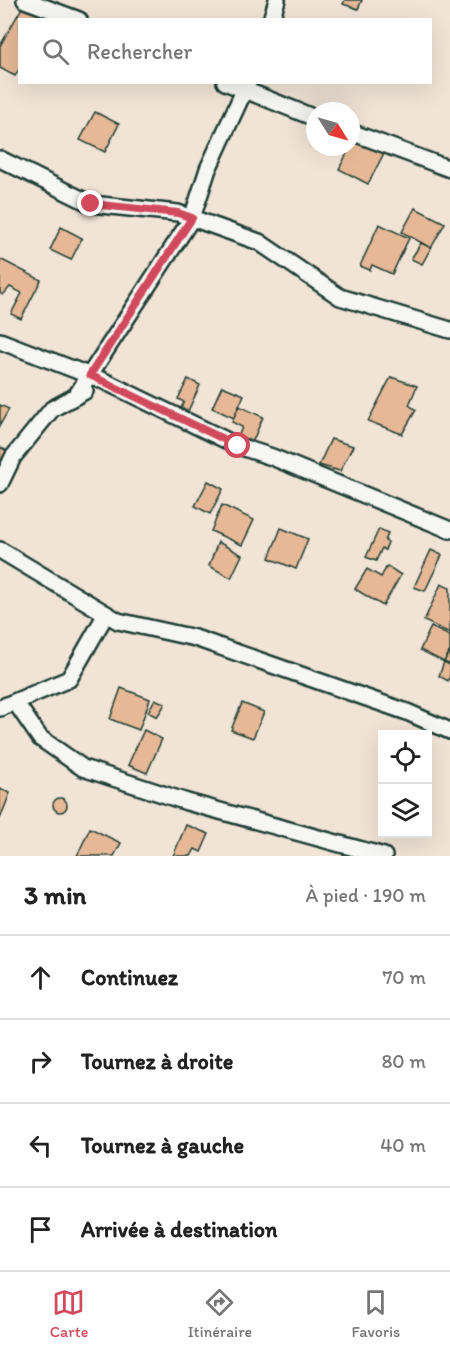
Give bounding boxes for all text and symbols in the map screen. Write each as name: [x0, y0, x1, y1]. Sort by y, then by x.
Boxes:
search box: [18, 18, 432, 84]
icon: search: [39, 35, 72, 68]
text: Rechercher: [87, 38, 192, 65]
north arrow: [306, 102, 360, 156]
route end: [77, 190, 103, 216]
route start: [224, 432, 250, 458]
map controls: [378, 730, 432, 838]
button: locate: [378, 730, 432, 784]
button: layers: [378, 784, 432, 838]
text: 3 min: [24, 879, 86, 911]
text: À pied · 190 m: [306, 883, 426, 907]
icon: ahead: [24, 961, 57, 994]
text: Continuez: [81, 964, 178, 991]
text: 70 m: [382, 965, 426, 989]
icon: right: [24, 1045, 57, 1078]
text: Tournez à droite: [81, 1048, 233, 1075]
text: 80 m: [381, 1049, 426, 1073]
icon: left: [24, 1129, 57, 1162]
text: Tournez à gauche: [81, 1132, 244, 1159]
text: 40 m: [380, 1133, 426, 1157]
icon: arrive: [24, 1213, 57, 1246]
text: Arrivée à destination: [81, 1216, 277, 1243]
tab: Carte: [50, 1286, 88, 1341]
tab: Itinéraire: [188, 1286, 252, 1341]
tab: Favoris: [352, 1286, 400, 1341]

